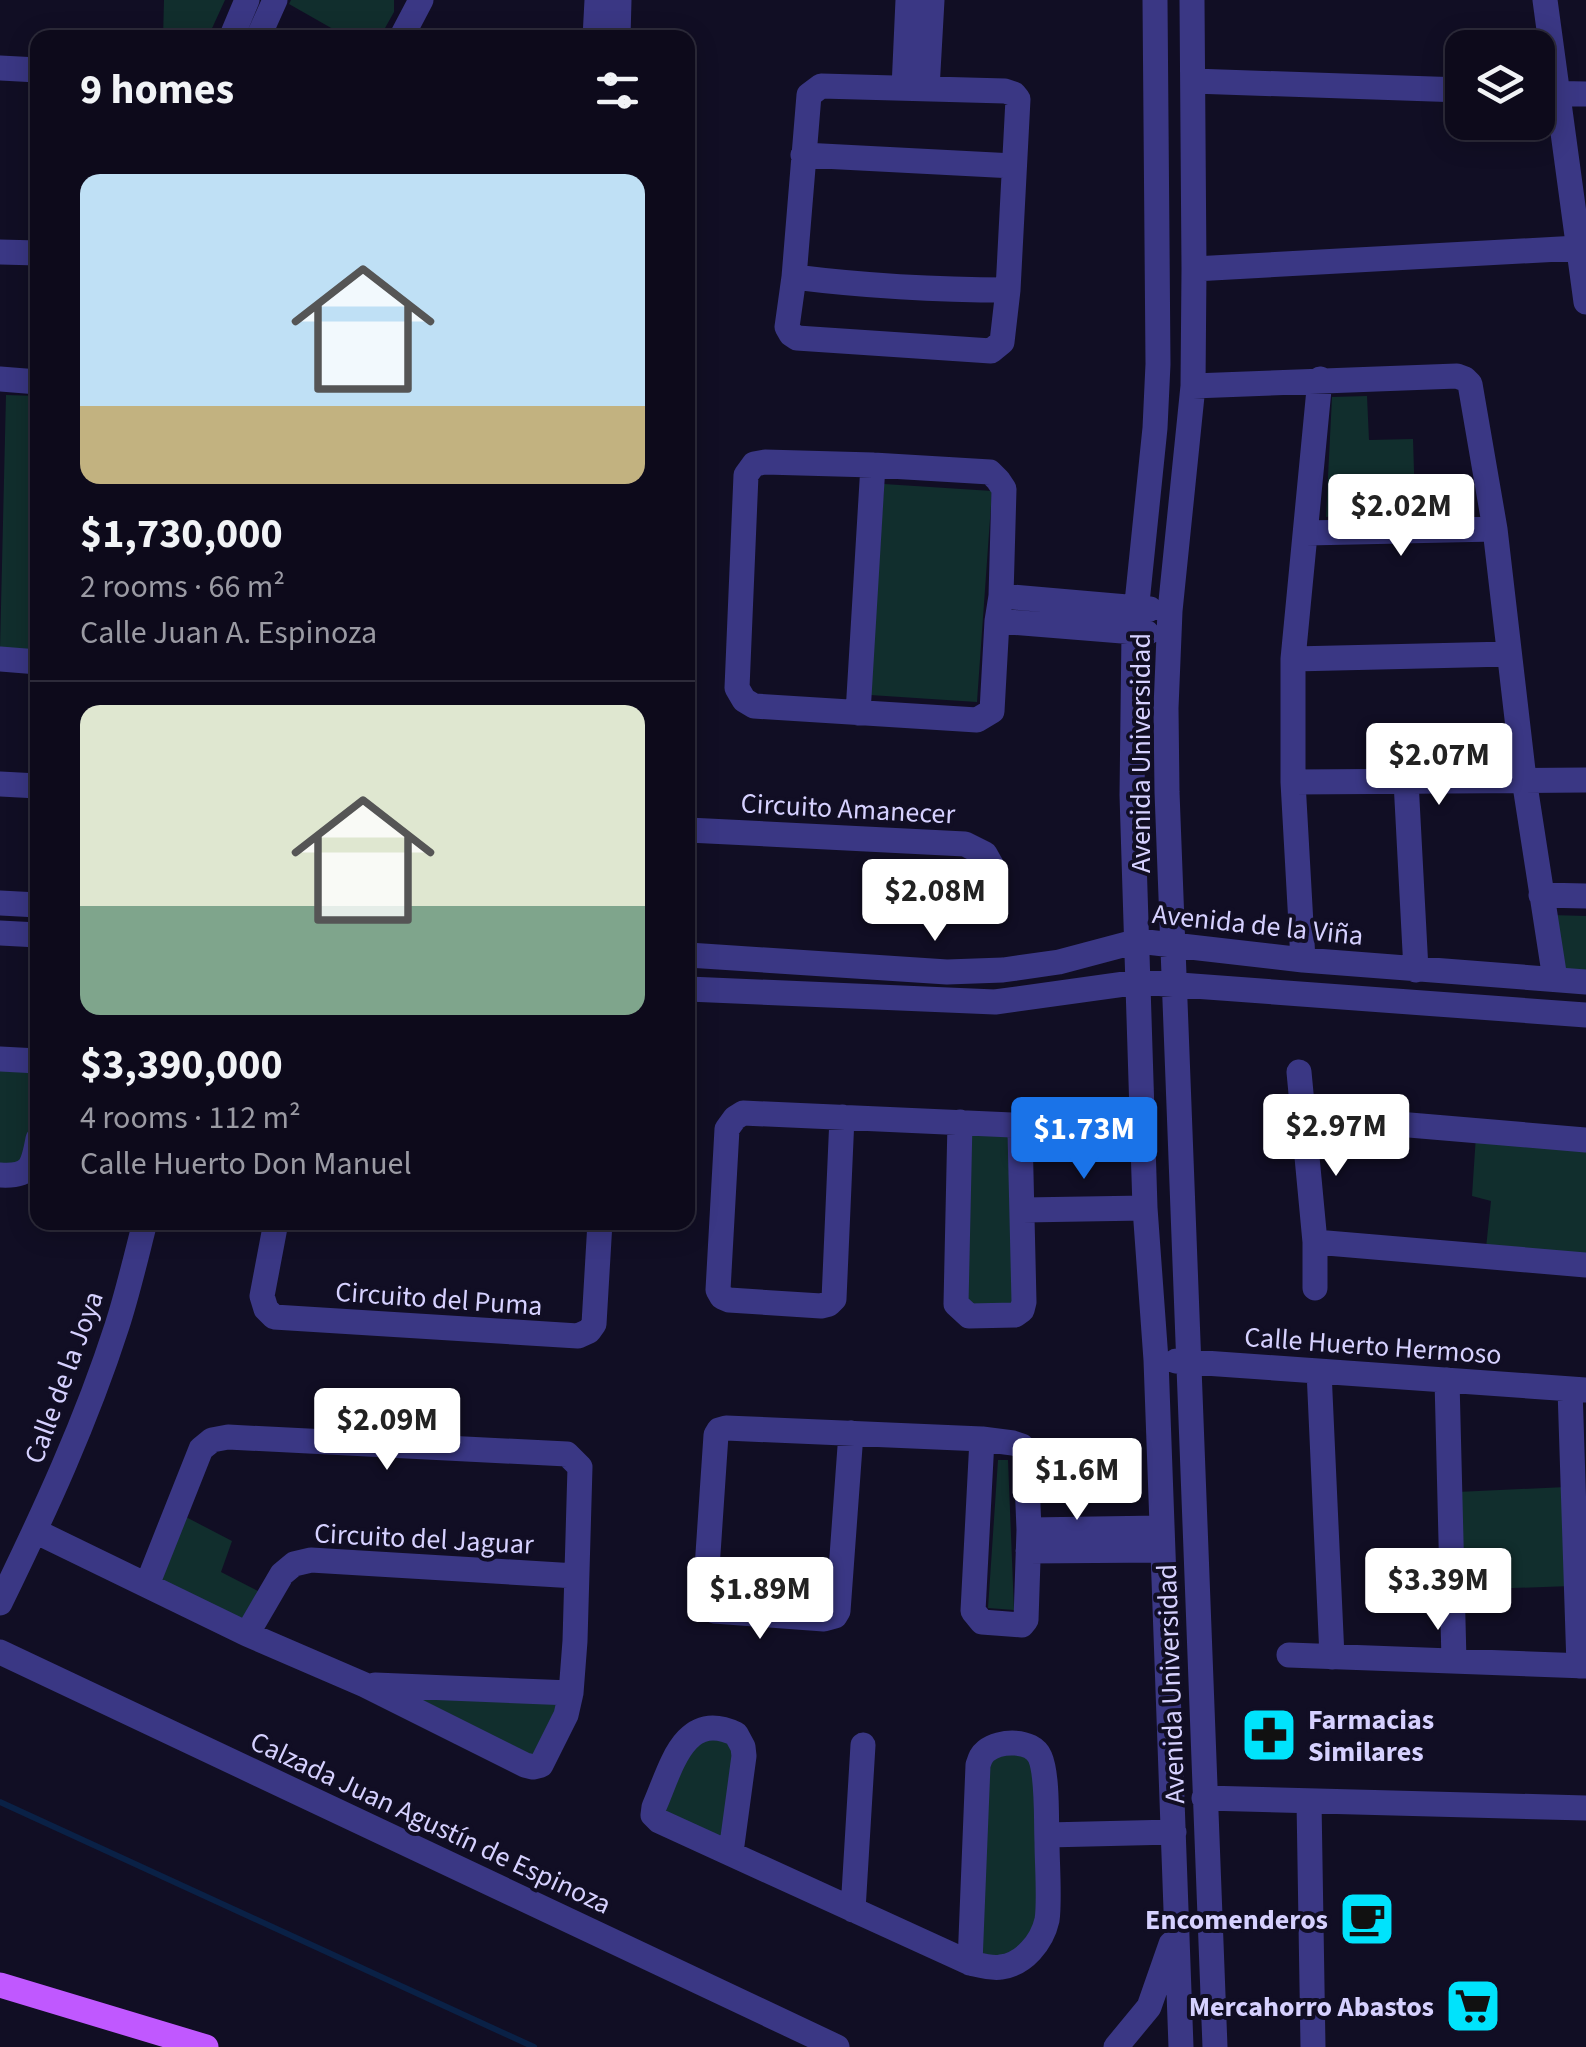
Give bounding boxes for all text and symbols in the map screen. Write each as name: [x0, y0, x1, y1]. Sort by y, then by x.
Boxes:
map controls: [1445, 30, 1555, 140]
button: layers: [1445, 30, 1555, 140]
text: 9 homes: [80, 60, 234, 120]
icon: filters: [590, 63, 645, 118]
icon: home: [273, 239, 453, 419]
pin: $2.02M: [1320, 474, 1482, 559]
text: $2.02M: [1350, 483, 1452, 529]
text: $1,730,000: [80, 504, 283, 564]
text: 2 rooms · 66 m²: [80, 564, 285, 610]
text: Calle Juan A. Espinoza: [80, 610, 377, 656]
street label: Avenida Universidad: [1121, 633, 1161, 873]
pin: $2.07M: [1358, 723, 1520, 808]
text: $2.07M: [1388, 732, 1490, 778]
icon: home: [273, 770, 453, 950]
street label: Circuito Amanecer: [740, 783, 956, 835]
pin: $2.08M: [854, 859, 1016, 944]
text: $2.08M: [884, 868, 986, 914]
street label: Avenida de la Viña: [1150, 894, 1365, 956]
text: $3,390,000: [80, 1035, 283, 1095]
pin: $2.97M: [1255, 1094, 1417, 1179]
text: 4 rooms · 112 m²: [80, 1095, 301, 1141]
pin: $1.73M: [1003, 1097, 1165, 1182]
text: $2.97M: [1285, 1103, 1387, 1149]
text: $1.73M: [1033, 1106, 1135, 1152]
text: Calle Huerto Don Manuel: [80, 1141, 412, 1187]
street label: Circuito del Puma: [334, 1272, 544, 1326]
street label: Calle de la Joya: [14, 1286, 114, 1469]
street label: Calle Huerto Hermoso: [1243, 1317, 1503, 1375]
pin: $2.09M: [306, 1388, 468, 1473]
text: $2.09M: [336, 1397, 438, 1443]
pin: $1.6M: [1007, 1438, 1147, 1523]
text: $1.6M: [1035, 1447, 1119, 1493]
street label: Circuito del Jaguar: [313, 1513, 535, 1565]
pin: $3.39M: [1357, 1548, 1519, 1633]
pin: $1.89M: [679, 1557, 841, 1642]
text: $3.39M: [1387, 1557, 1489, 1603]
street label: Avenida Universidad: [1147, 1563, 1195, 1805]
text: $1.89M: [709, 1566, 811, 1612]
place label: Farmacias Similares: [1308, 1700, 1434, 1772]
pharmacy icon: Farmacias Similares: [1239, 1705, 1299, 1765]
street label: Calzada Juan Agustín de Espinoza: [243, 1721, 618, 1924]
cafe icon: Encomenderos: [1337, 1889, 1397, 1949]
place label: Encomenderos: [1145, 1900, 1328, 1940]
supermarket icon: Mercahorro Abastos: [1443, 1976, 1503, 2036]
place label: Mercahorro Abastos: [1189, 1987, 1434, 2027]

